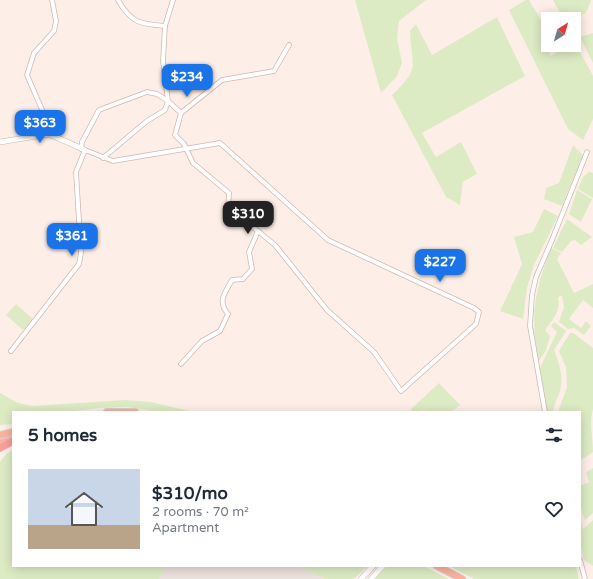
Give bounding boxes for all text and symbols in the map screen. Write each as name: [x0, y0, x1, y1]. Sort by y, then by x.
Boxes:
north arrow: [541, 12, 581, 52]
map controls: [541, 12, 581, 52]
pin: $234: [163, 64, 211, 98]
text: $234: [171, 69, 203, 85]
pin: $363: [16, 110, 64, 144]
text: $363: [24, 115, 56, 131]
pin: $310: [224, 201, 272, 235]
text: $310: [232, 206, 264, 222]
pin: $361: [48, 223, 96, 257]
text: $361: [56, 228, 88, 244]
pin: $227: [416, 249, 464, 283]
text: $227: [424, 254, 456, 270]
icon: filters: [543, 424, 565, 446]
text: 5 homes: [28, 425, 97, 446]
text: $310/mo: [152, 483, 228, 504]
icon: home: [60, 485, 108, 533]
icon: heart: [543, 498, 565, 520]
text: 2 rooms · 70 m²: [152, 504, 249, 520]
text: Apartment: [152, 520, 219, 536]

